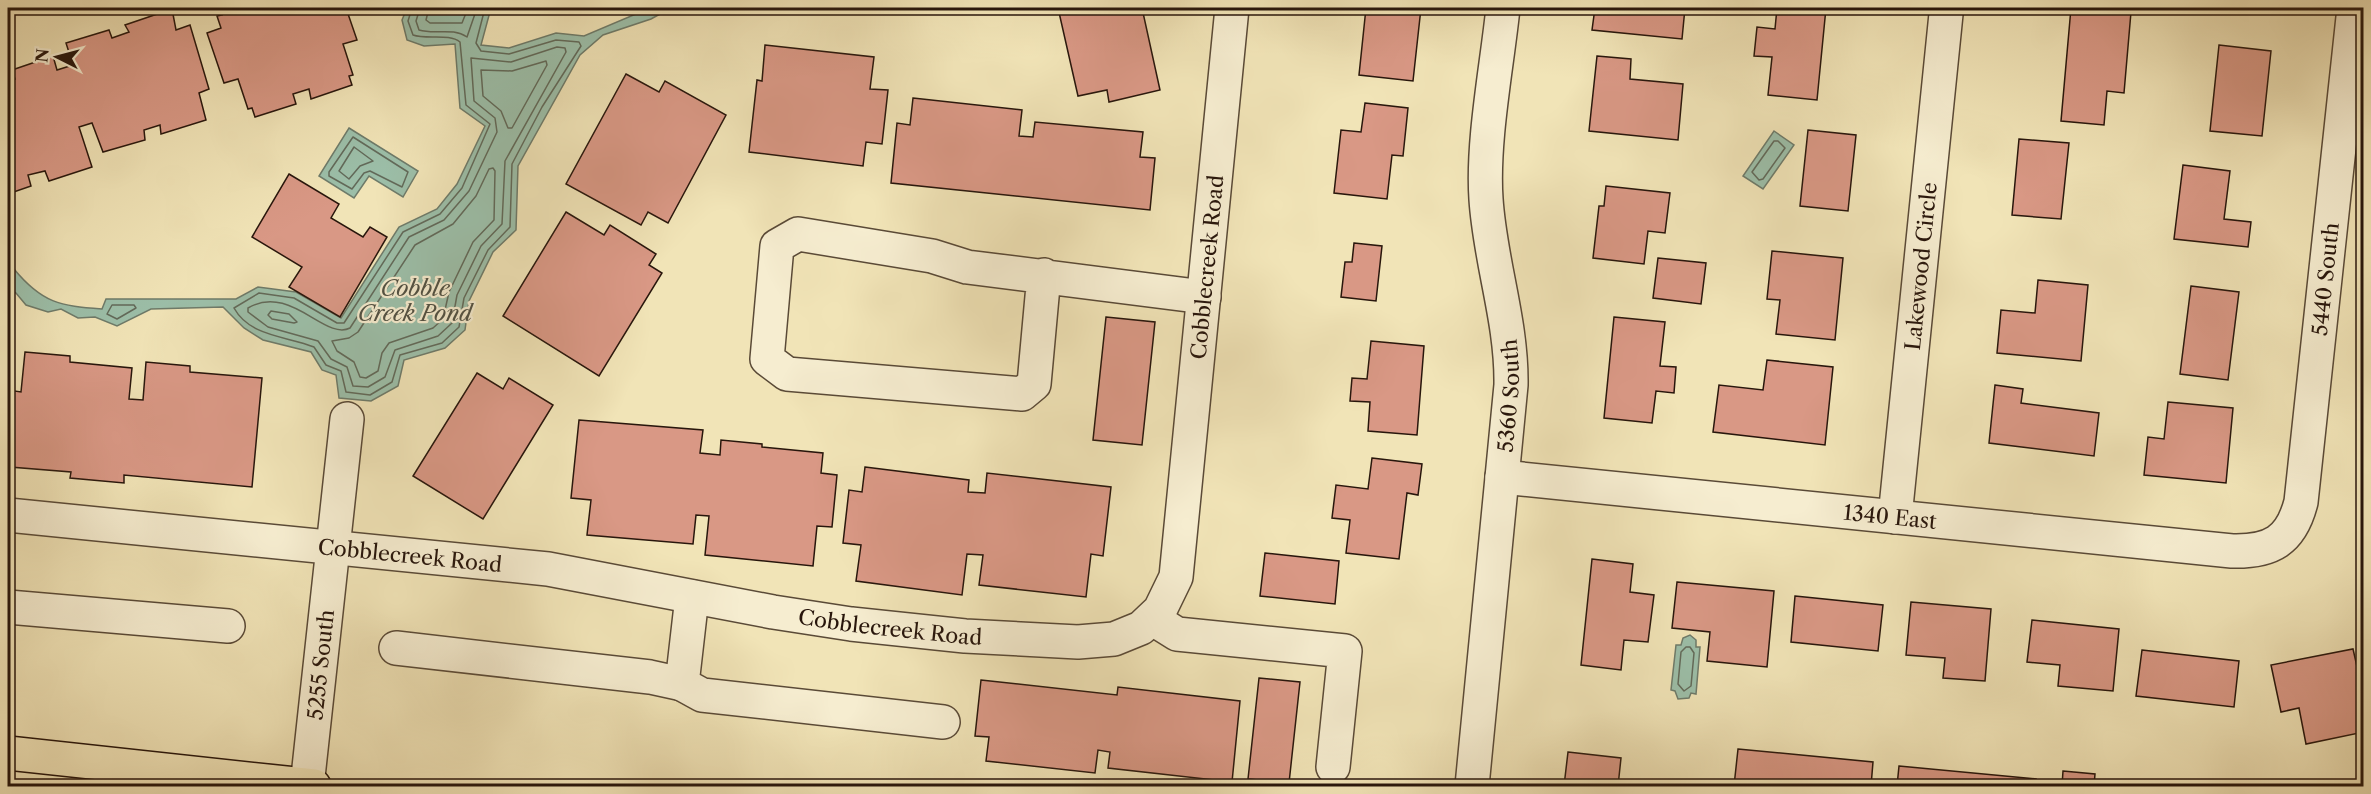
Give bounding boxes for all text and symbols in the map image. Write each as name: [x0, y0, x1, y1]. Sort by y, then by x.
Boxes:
north arrow: [27, 27, 87, 87]
text: N: [31, 47, 53, 63]
street label: Cobblecreek Road: [1185, 174, 1228, 360]
street label: Lakewood Circle: [1899, 181, 1941, 352]
street label: 5440 South: [2306, 221, 2343, 337]
water label: Cobble Creek Pond: [358, 275, 474, 327]
street label: 5360 South: [1492, 338, 1524, 453]
street label: 1340 East: [1842, 499, 1938, 534]
street label: Cobblecreek Road: [317, 534, 503, 577]
street label: Cobblecreek Road: [797, 604, 983, 649]
street label: 5255 South: [302, 608, 339, 721]

